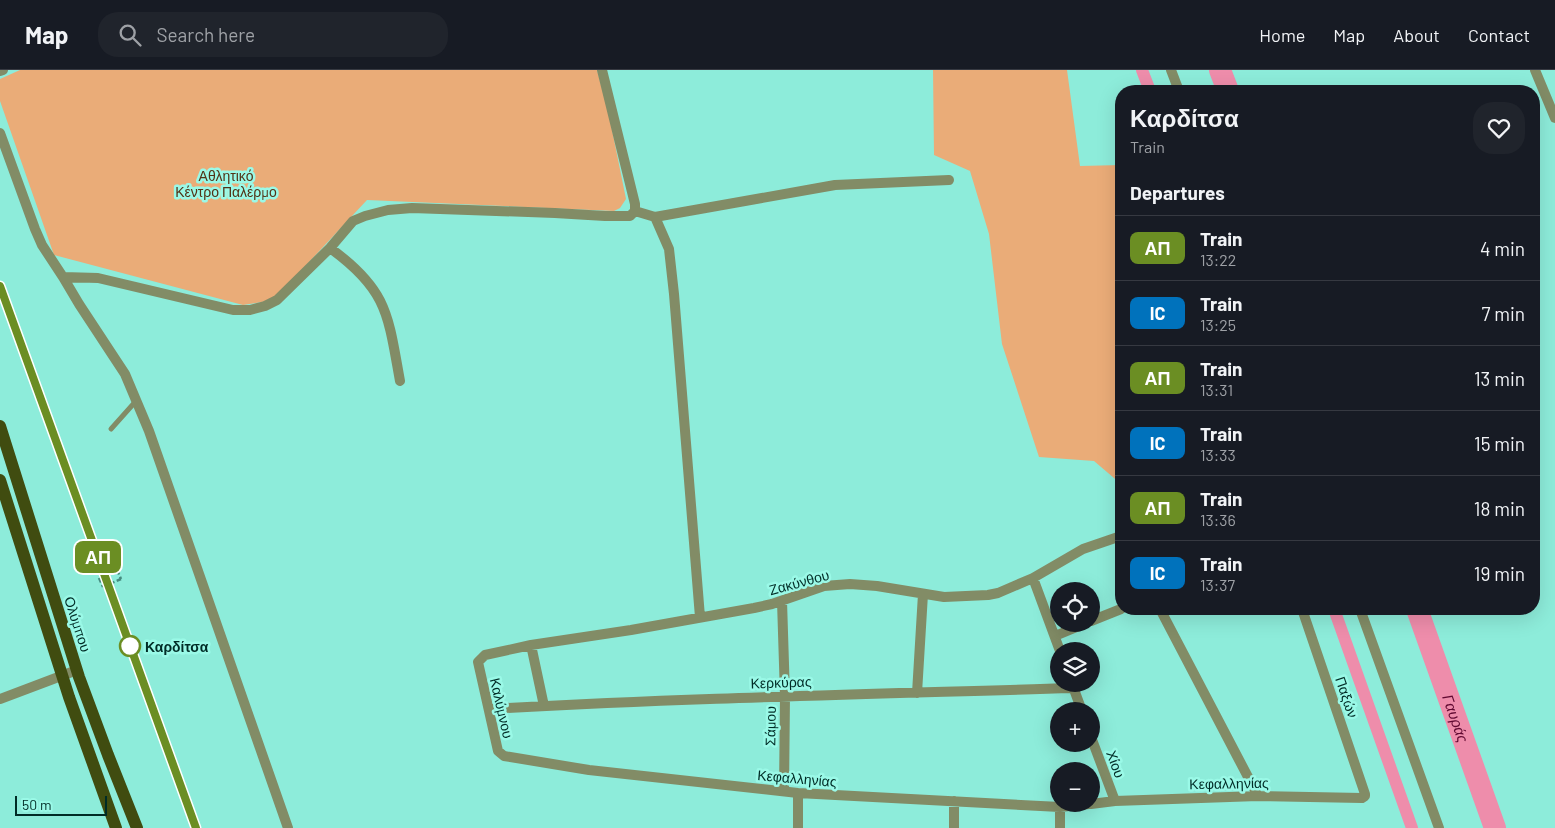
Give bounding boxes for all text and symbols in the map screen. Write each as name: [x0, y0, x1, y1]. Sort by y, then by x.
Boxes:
search box: [98, 12, 448, 57]
text: Map: [25, 20, 68, 49]
icon: search: [116, 21, 144, 49]
text: Search here: [156, 23, 255, 46]
text: Home: [1259, 24, 1305, 46]
text: Map: [1333, 24, 1365, 46]
text: About: [1393, 24, 1440, 46]
text: Contact: [1468, 24, 1530, 46]
button: heart: [1473, 102, 1525, 154]
text: Καρδίτσα: [1130, 103, 1239, 132]
text: Train: [1130, 137, 1165, 156]
park label: Αθλητικό Κέντρο Παλέρμο: [175, 167, 277, 200]
text: Departures: [1130, 181, 1225, 204]
text: Train: [1200, 227, 1242, 250]
text: ΑΠ: [1145, 237, 1171, 259]
text: 4 min: [1480, 237, 1525, 260]
text: 13:22: [1200, 250, 1236, 269]
text: Train: [1200, 292, 1242, 315]
text: IC: [1150, 302, 1165, 324]
text: 7 min: [1481, 302, 1525, 325]
text: 13:25: [1200, 315, 1236, 334]
text: Train: [1200, 357, 1242, 380]
text: ΑΠ: [1145, 367, 1171, 389]
text: 13 min: [1474, 367, 1525, 390]
text: 13:31: [1200, 380, 1233, 399]
text: Train: [1200, 422, 1242, 445]
text: IC: [1150, 432, 1165, 454]
text: 15 min: [1474, 432, 1525, 455]
text: 13:33: [1200, 445, 1236, 464]
text: Train: [1200, 487, 1242, 510]
text: ΑΠ: [1145, 497, 1171, 519]
text: 18 min: [1474, 497, 1525, 520]
text: 13:36: [1200, 510, 1236, 529]
line badge: ΑΠ: [76, 541, 120, 573]
text: ΑΠ: [85, 546, 111, 568]
text: Train: [1200, 552, 1242, 575]
text: IC: [1150, 562, 1165, 584]
text: 19 min: [1474, 562, 1525, 585]
street label: Ζακύνθου: [767, 566, 831, 598]
text: 13:37: [1200, 575, 1235, 594]
map controls: [1050, 582, 1100, 812]
button: locate: [1050, 582, 1100, 632]
street label: Ολύμπου: [61, 594, 95, 654]
marker: Καρδίτσα: [119, 635, 141, 657]
place label: Καρδίτσα: [145, 638, 209, 655]
button: layers: [1050, 642, 1100, 692]
street label: Κερκύρας: [750, 672, 812, 692]
street label: Παξών: [1332, 674, 1362, 720]
street label: Καλύμνου: [487, 676, 517, 740]
water label: Γαυράς: [1439, 692, 1473, 745]
button: +: [1050, 702, 1100, 752]
street label: Σάμου: [761, 706, 779, 746]
street label: Χίου: [1103, 748, 1129, 780]
button: −: [1050, 762, 1100, 812]
street label: Κεφαλληνίας: [757, 766, 838, 790]
street label: Κεφαλληνίας: [1189, 774, 1269, 792]
scale bar: [15, 793, 108, 816]
text: 50 m: [22, 796, 51, 813]

